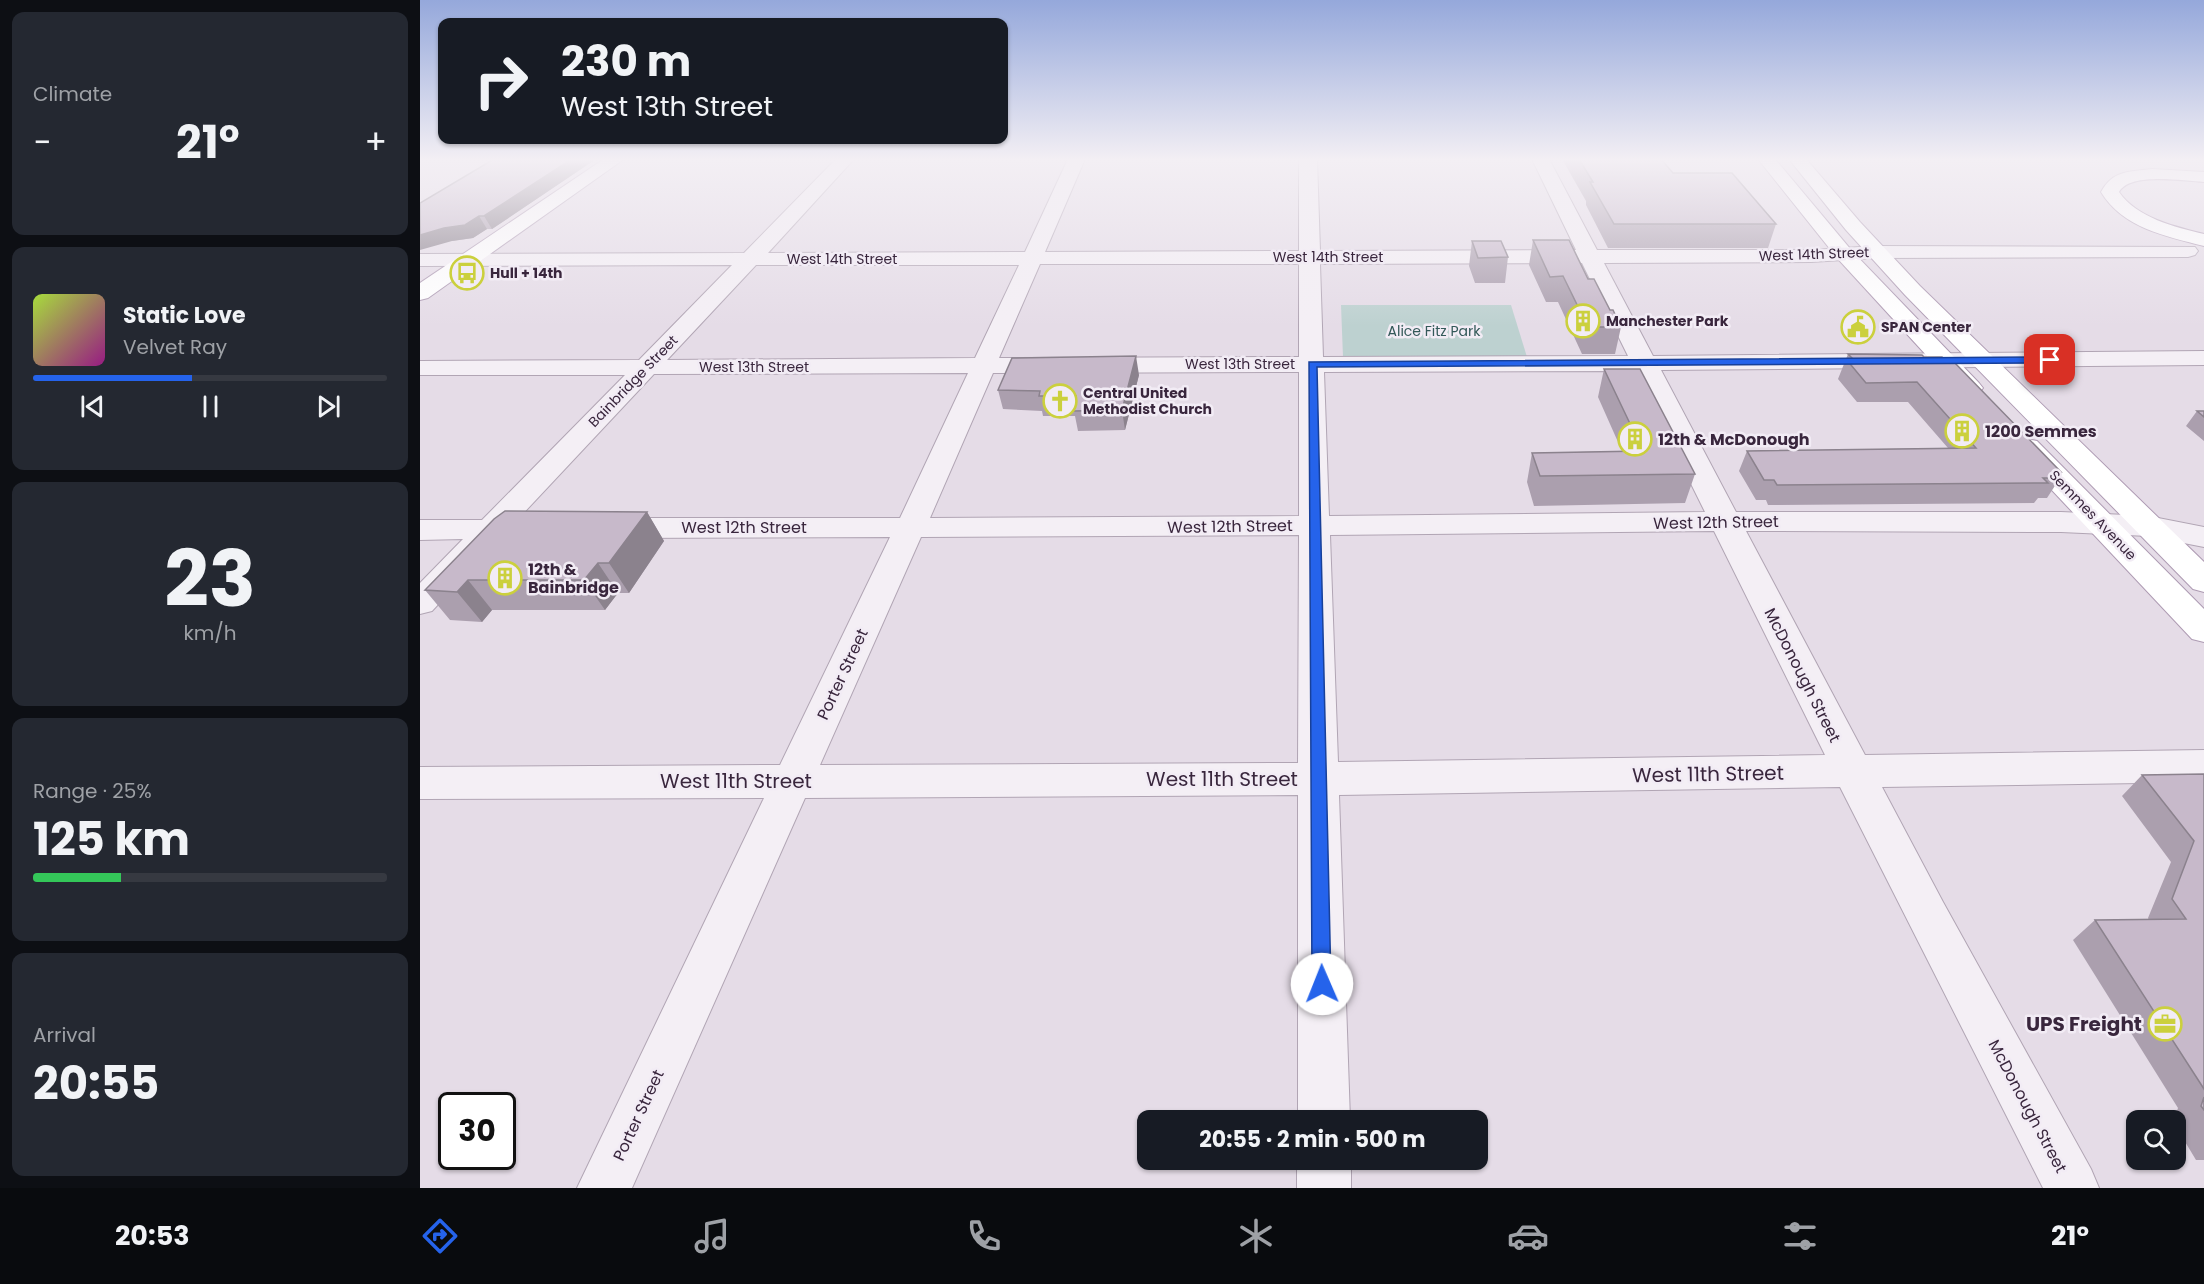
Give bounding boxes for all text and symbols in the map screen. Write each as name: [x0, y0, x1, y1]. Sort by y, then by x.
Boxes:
text: 230 m: [561, 32, 691, 91]
icon: right: [462, 42, 540, 120]
text: Climate: [33, 80, 112, 108]
text: West 13th Street: [561, 88, 773, 125]
text: 21°: [176, 111, 240, 174]
text: −: [33, 119, 51, 166]
text: +: [364, 119, 387, 166]
street label: West 14th Street: [1758, 242, 1870, 266]
street label: West 14th Street: [1273, 247, 1383, 267]
street label: West 14th Street: [787, 249, 897, 269]
bus stop icon: Hull + 14th: [449, 255, 485, 291]
place label: Hull + 14th: [490, 263, 563, 283]
text: Static Love: [123, 300, 246, 331]
building icon: Manchester Park: [1565, 303, 1601, 339]
public building icon: SPAN Center: [1840, 309, 1876, 345]
place label: Manchester Park: [1606, 311, 1729, 331]
place label: SPAN Center: [1881, 317, 1971, 337]
park label: Alice Fitz Park: [1388, 321, 1481, 341]
street label: Bainbridge Street: [584, 331, 682, 431]
text: Velvet Ray: [123, 333, 227, 361]
pin: [2024, 334, 2075, 385]
icon: arrive: [2033, 343, 2066, 376]
street label: West 13th Street: [1185, 354, 1295, 374]
street label: West 13th Street: [699, 357, 809, 377]
church icon: Central United Methodist Church: [1042, 383, 1078, 419]
place label: Central United Methodist Church: [1083, 383, 1212, 419]
icon: previous: [76, 390, 109, 423]
icon: pause: [194, 390, 227, 423]
icon: next: [312, 390, 345, 423]
building icon: 1200 Semmes: [1944, 413, 1980, 449]
place label: 1200 Semmes: [1985, 420, 2097, 443]
building icon: 12th & McDonough: [1617, 421, 1653, 457]
place label: 12th & McDonough: [1658, 428, 1810, 451]
street label: Semmes Avenue: [2045, 466, 2141, 565]
street label: West 12th Street: [1653, 510, 1779, 535]
street label: West 12th Street: [1167, 514, 1293, 539]
street label: West 12th Street: [681, 516, 807, 539]
text: 23: [164, 524, 256, 633]
place label: 12th & Bainbridge: [528, 558, 619, 599]
building icon: 12th & Bainbridge: [487, 560, 523, 596]
street label: McDonough Street: [1759, 604, 1846, 747]
text: km/h: [183, 619, 237, 647]
street label: Porter Street: [811, 625, 874, 724]
street label: West 11th Street: [1632, 759, 1784, 789]
street label: West 11th Street: [1146, 765, 1298, 793]
street label: West 11th Street: [660, 767, 812, 795]
text: Range · 25%: [33, 777, 152, 805]
text: 125 km: [33, 808, 190, 871]
position arrow: [1290, 952, 1354, 1016]
office icon: UPS Freight: [2147, 1006, 2183, 1042]
place label: UPS Freight: [2026, 1010, 2142, 1038]
text: Arrival: [33, 1021, 96, 1049]
street label: McDonough Street: [1983, 1036, 2073, 1177]
text: 20:55: [33, 1052, 159, 1115]
street label: Porter Street: [607, 1066, 670, 1165]
speed limit sign: 30: [438, 1092, 516, 1170]
map controls: [2126, 1110, 2186, 1170]
button: search: [2126, 1110, 2186, 1170]
text: 20:55 · 2 min · 500 m: [1199, 1124, 1426, 1155]
icon: directions: [419, 1215, 461, 1257]
icon: music: [691, 1215, 733, 1257]
icon: phone: [963, 1215, 1005, 1257]
icon: climate: [1235, 1215, 1277, 1257]
icon: car: [1507, 1215, 1549, 1257]
icon: filters: [1779, 1215, 1821, 1257]
text: 20:53: [115, 1217, 190, 1254]
text: 21°: [2051, 1217, 2089, 1254]

